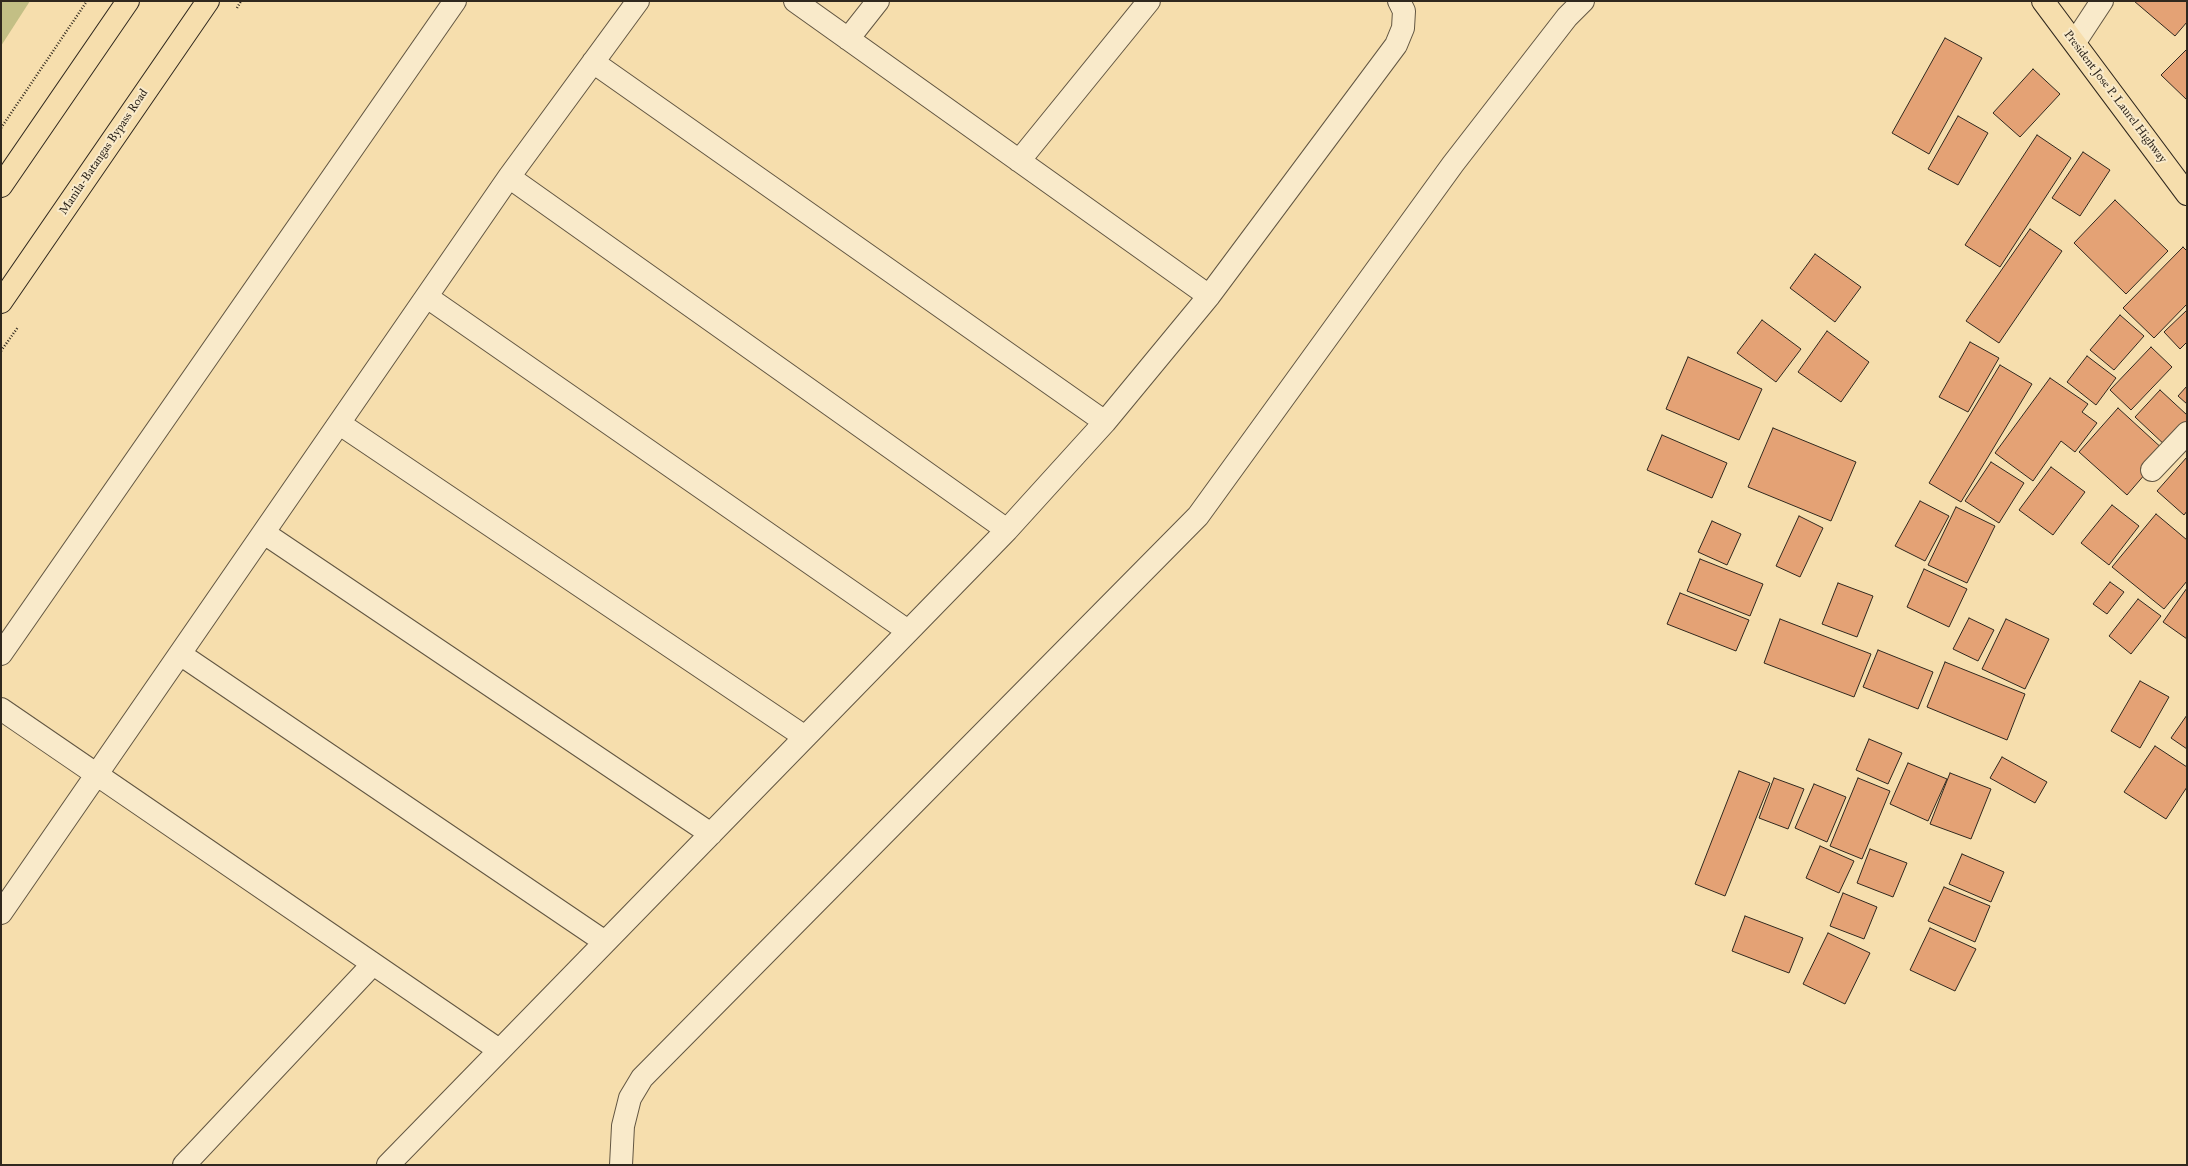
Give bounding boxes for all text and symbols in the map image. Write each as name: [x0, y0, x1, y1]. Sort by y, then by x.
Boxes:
street label: President Jose P. Laurel Highway: [2061, 28, 2169, 166]
street label: Manila-Batangas Bypass Road: [57, 86, 151, 218]

